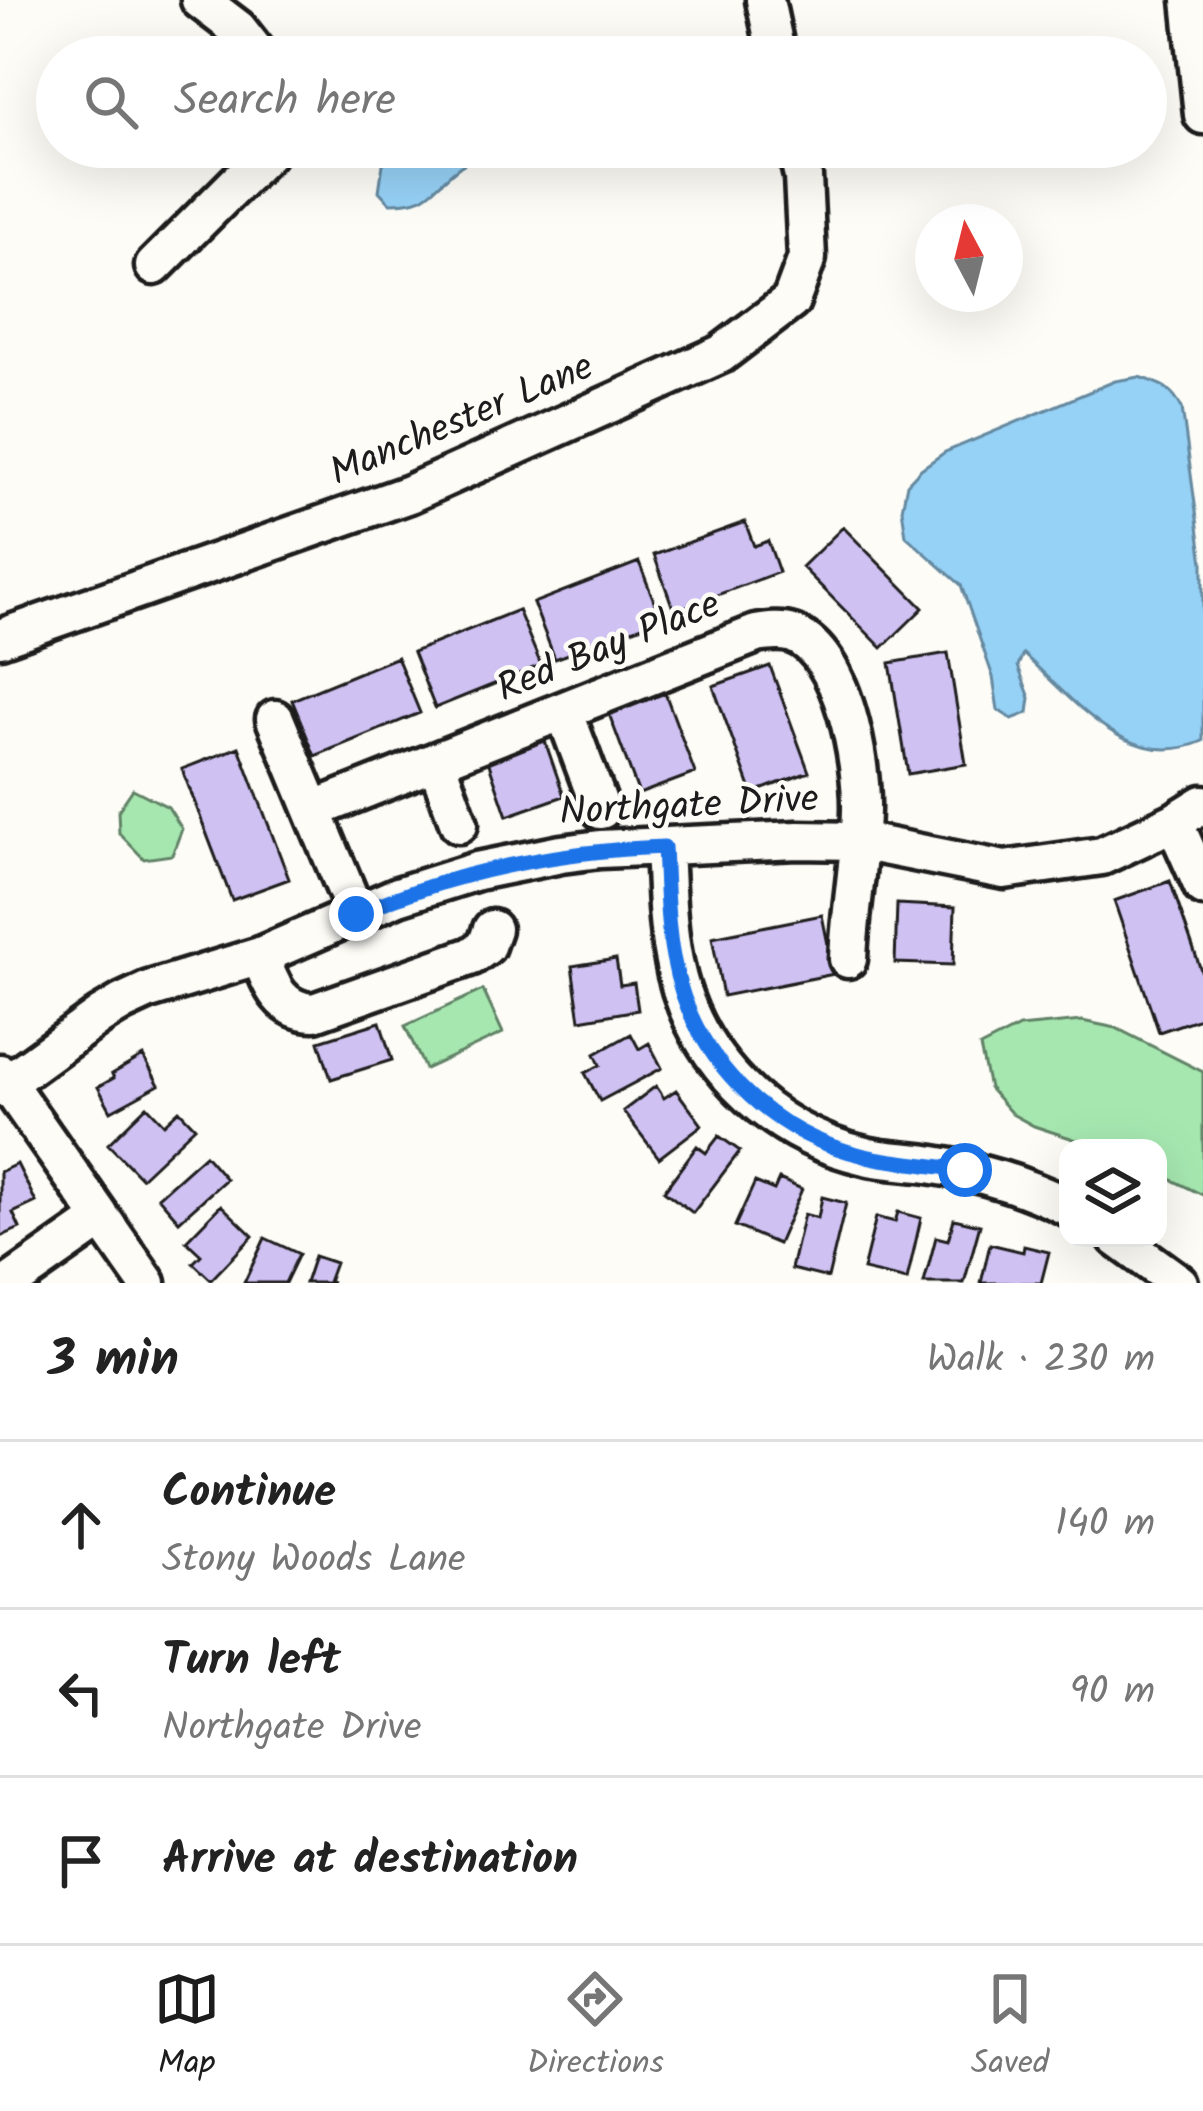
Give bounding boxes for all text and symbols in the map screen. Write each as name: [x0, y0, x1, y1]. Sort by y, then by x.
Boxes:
search box: [36, 36, 1167, 168]
text: Search here: [174, 66, 396, 138]
icon: search: [78, 69, 144, 135]
north arrow: [915, 204, 1023, 312]
street label: Manchester Lane: [320, 337, 604, 505]
street label: Red Bay Place: [488, 575, 730, 721]
street label: Northgate Drive: [558, 769, 820, 845]
route end: [329, 887, 383, 941]
map controls: [1059, 1139, 1167, 1247]
button: layers: [1059, 1139, 1167, 1247]
route start: [938, 1143, 992, 1197]
text: 3 min: [48, 1321, 179, 1402]
text: Walk · 230 m: [927, 1330, 1155, 1392]
text: Continue: [162, 1458, 336, 1530]
icon: ahead: [48, 1492, 114, 1558]
text: 140 m: [1055, 1494, 1155, 1556]
text: Stony Woods Lane: [162, 1530, 466, 1592]
text: Turn left: [162, 1626, 341, 1698]
icon: left: [48, 1660, 114, 1726]
text: 90 m: [1070, 1662, 1155, 1724]
text: Northgate Drive: [162, 1698, 421, 1760]
text: Arrive at destination: [162, 1825, 578, 1897]
icon: arrive: [48, 1828, 114, 1894]
tab: Map: [154, 1966, 220, 2091]
tab: Directions: [527, 1966, 664, 2091]
tab: Saved: [971, 1966, 1049, 2091]

